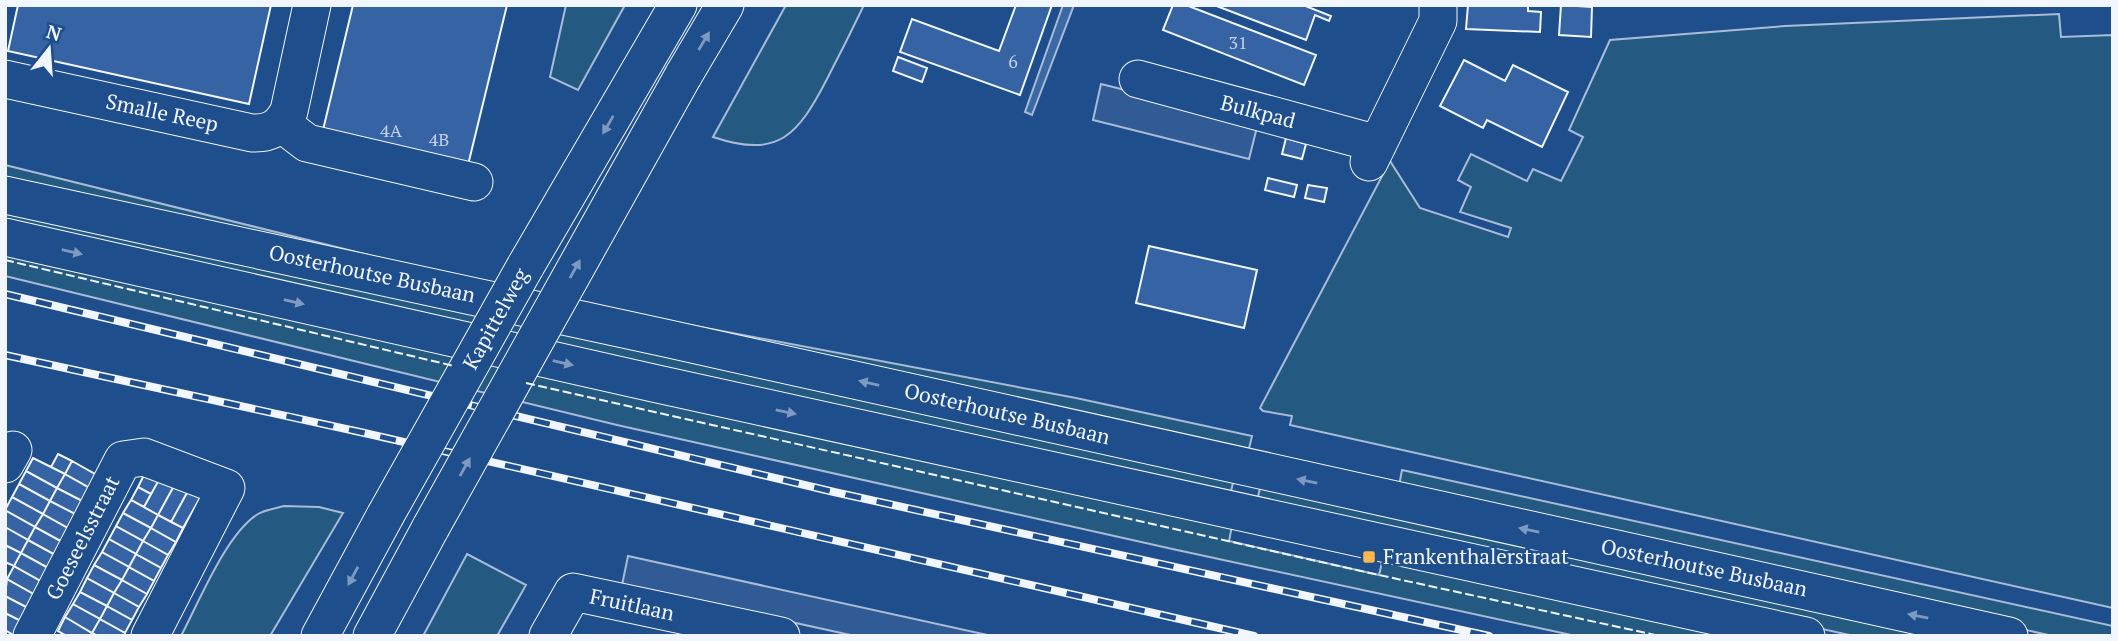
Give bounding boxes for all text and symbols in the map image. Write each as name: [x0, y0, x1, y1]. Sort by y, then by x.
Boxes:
north arrow: [14, 14, 84, 84]
text: N: [44, 18, 65, 46]
house number: 31: [1228, 30, 1248, 54]
one-way arrow: [698, 31, 710, 50]
house number: 6: [1008, 49, 1018, 73]
street label: Smalle Reep: [103, 86, 221, 138]
street label: Bulkpad: [1218, 88, 1299, 135]
one-way arrow: [602, 116, 615, 135]
house number: 4A: [380, 118, 403, 142]
house number: 4B: [429, 127, 449, 151]
street label: Oosterhoutse Busbaan: [266, 237, 479, 309]
one-way arrow: [61, 247, 83, 258]
one-way arrow: [569, 259, 581, 278]
street label: Kapittelweg: [456, 262, 535, 374]
one-way arrow: [283, 297, 305, 308]
one-way arrow: [552, 358, 574, 369]
street label: Oosterhoutse Busbaan: [902, 376, 1113, 450]
one-way arrow: [858, 378, 880, 389]
one-way arrow: [775, 407, 797, 418]
one-way arrow: [459, 458, 471, 477]
street label: Goeseelsstraat: [39, 470, 126, 605]
one-way arrow: [1296, 475, 1318, 486]
one-way arrow: [1518, 524, 1540, 535]
street label: Oosterhoutse Busbaan: [1598, 531, 1811, 603]
place label: Frankenthalerstraat: [1383, 542, 1569, 570]
marker: Frankenthalerstraat: [1361, 549, 1377, 565]
one-way arrow: [347, 566, 359, 586]
street label: Fruitlaan: [587, 581, 678, 627]
one-way arrow: [1907, 610, 1929, 621]

